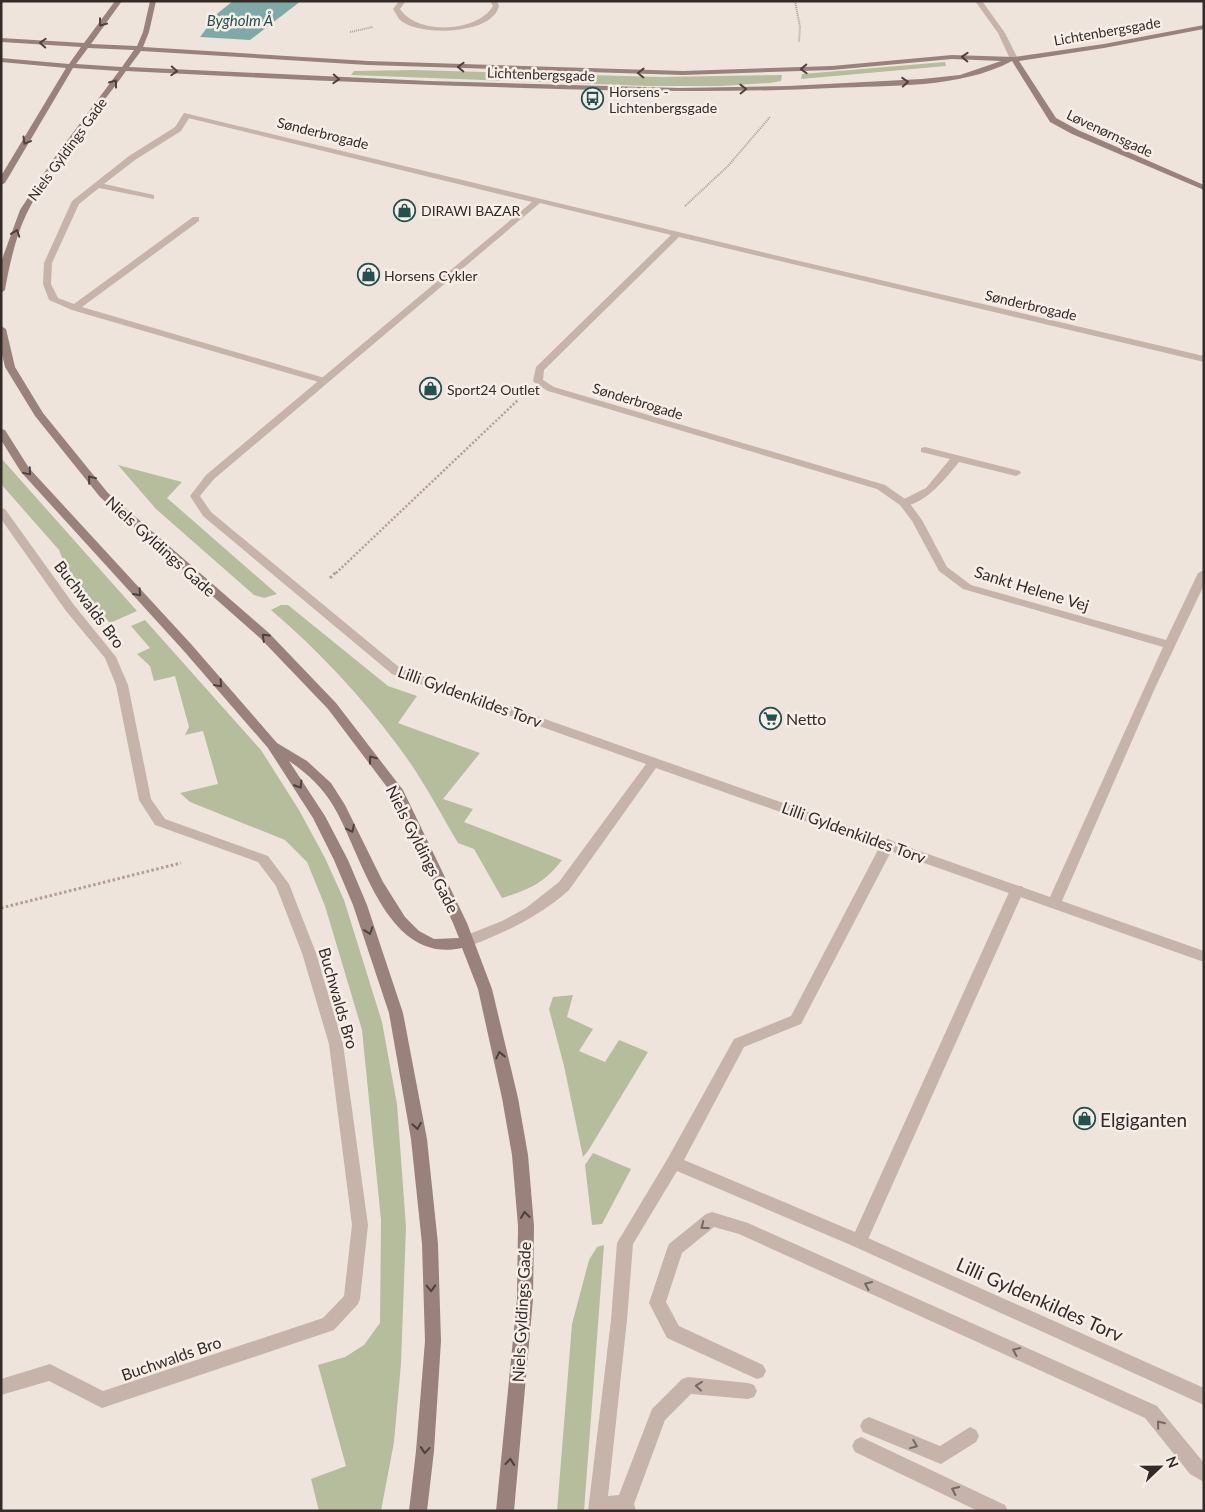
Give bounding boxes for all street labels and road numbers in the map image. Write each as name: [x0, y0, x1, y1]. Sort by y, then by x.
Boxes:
street label: Lichtenbergsgade: [1052, 13, 1162, 49]
street label: Lichtenbergsgade: [487, 64, 595, 84]
street label: Niels Gyldings Gade: [24, 94, 110, 204]
street label: Løvenørnsgade: [1064, 106, 1156, 160]
street label: Sønderbrogade: [276, 113, 370, 153]
street label: Sønderbrogade: [983, 286, 1079, 324]
street label: Sønderbrogade: [591, 379, 685, 423]
street label: Niels Gyldings Gade: [102, 492, 220, 600]
street label: Buchwalds Bro: [51, 557, 129, 651]
street label: Sankt Helene Vej: [972, 562, 1092, 614]
street label: Lilli Gyldenkildes Torv: [396, 661, 545, 731]
street label: Niels Gyldings Gade: [383, 782, 463, 916]
street label: Lilli Gyldenkildes Torv: [780, 797, 929, 867]
street label: Buchwalds Bro: [315, 945, 363, 1051]
street label: Niels Gyldings Gade: [508, 1241, 534, 1383]
street label: Lilli Gyldenkildes Torv: [953, 1252, 1127, 1346]
street label: Buchwalds Bro: [118, 1332, 224, 1384]

